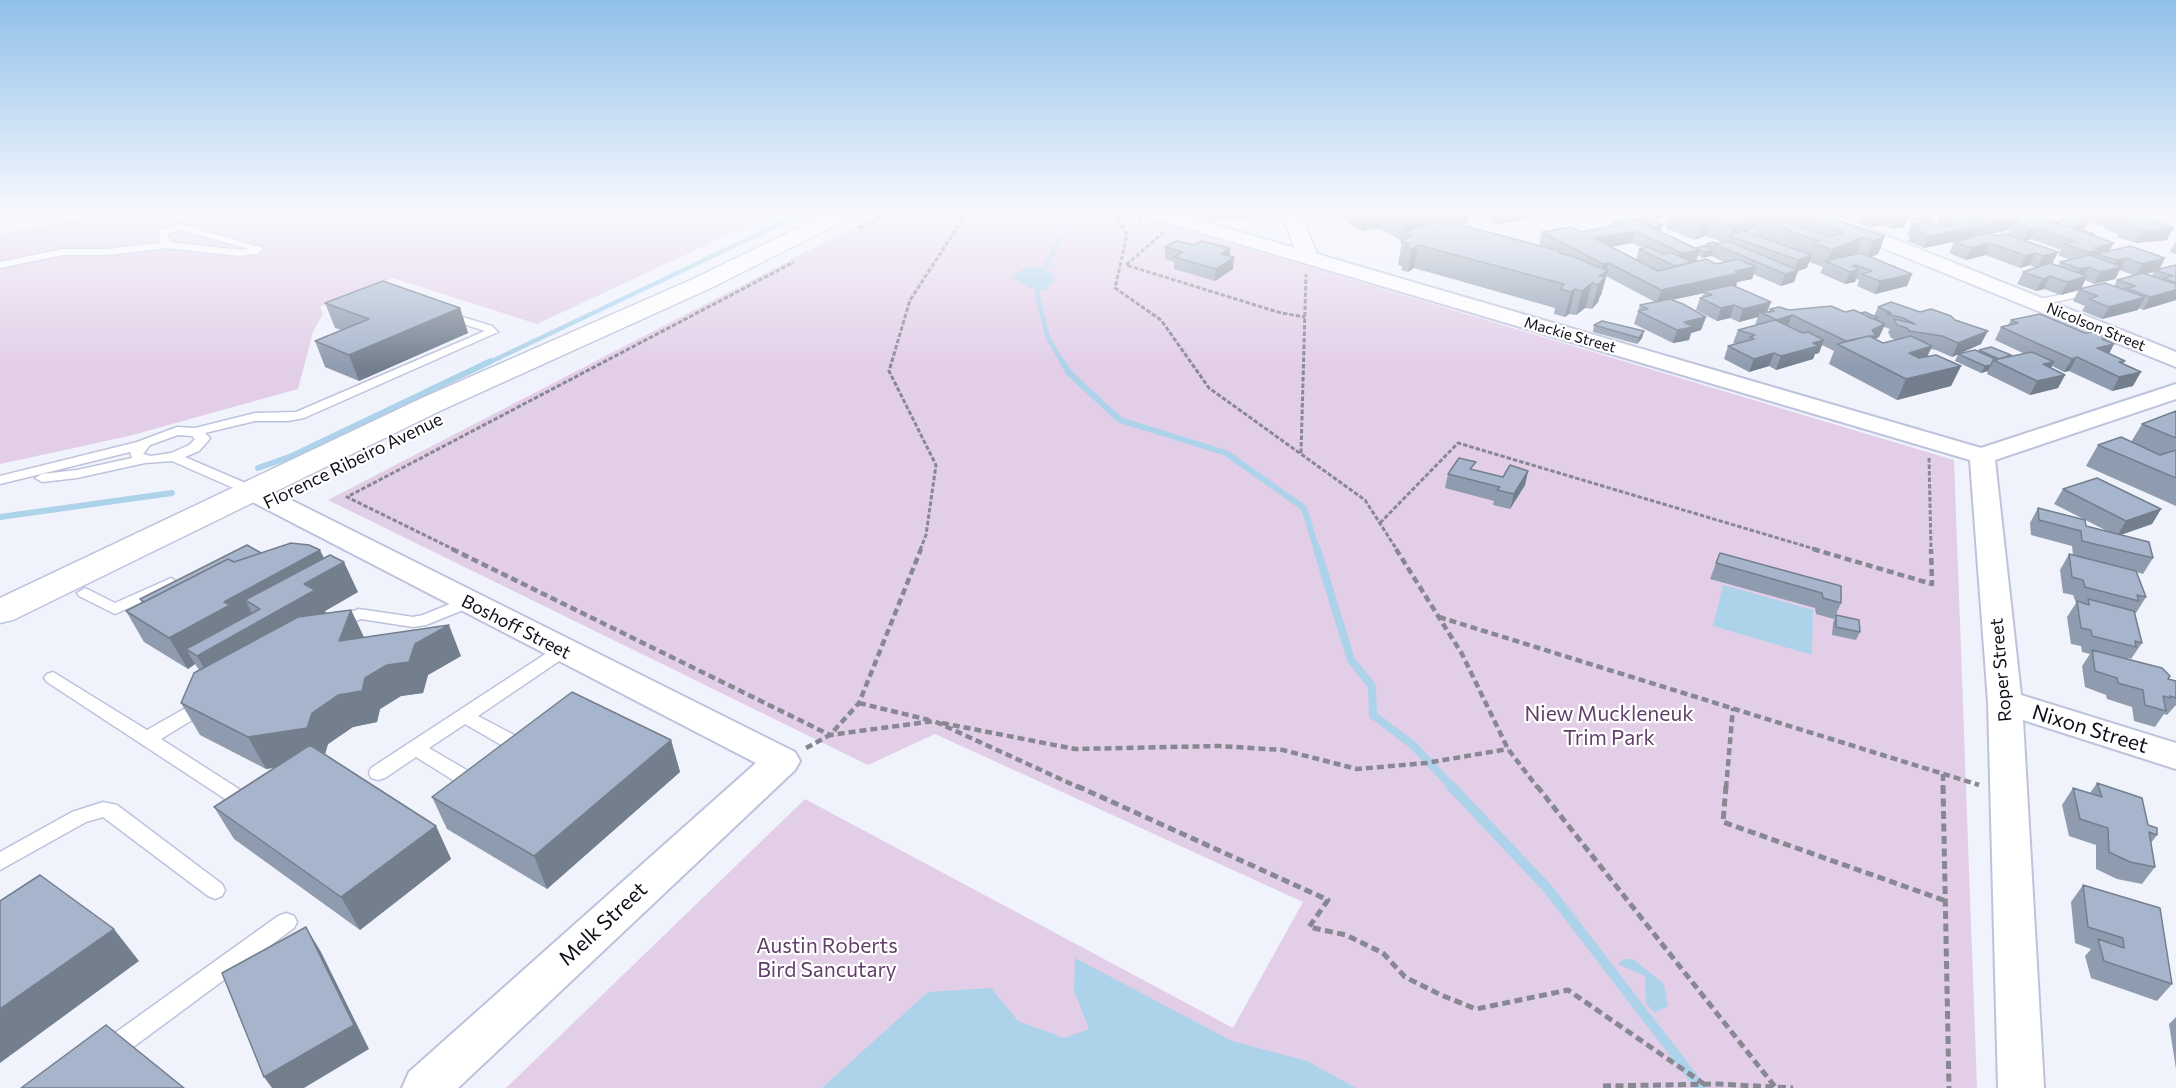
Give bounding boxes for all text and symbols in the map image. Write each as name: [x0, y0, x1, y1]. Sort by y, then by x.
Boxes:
street label: Nicolson Street: [2044, 299, 2148, 355]
street label: Mackie Street: [1522, 313, 1618, 357]
street label: Florence Ribeiro Avenue: [260, 408, 446, 514]
street label: Boshoff Street: [458, 590, 574, 664]
street label: Roper Street: [1986, 617, 2016, 723]
street label: Nixon Street: [2029, 699, 2151, 759]
park label: Niew Muckleneuk Trim Park: [1524, 701, 1694, 751]
street label: Melk Street: [554, 877, 652, 971]
park label: Austin Roberts Bird Sancutary: [756, 933, 898, 983]

